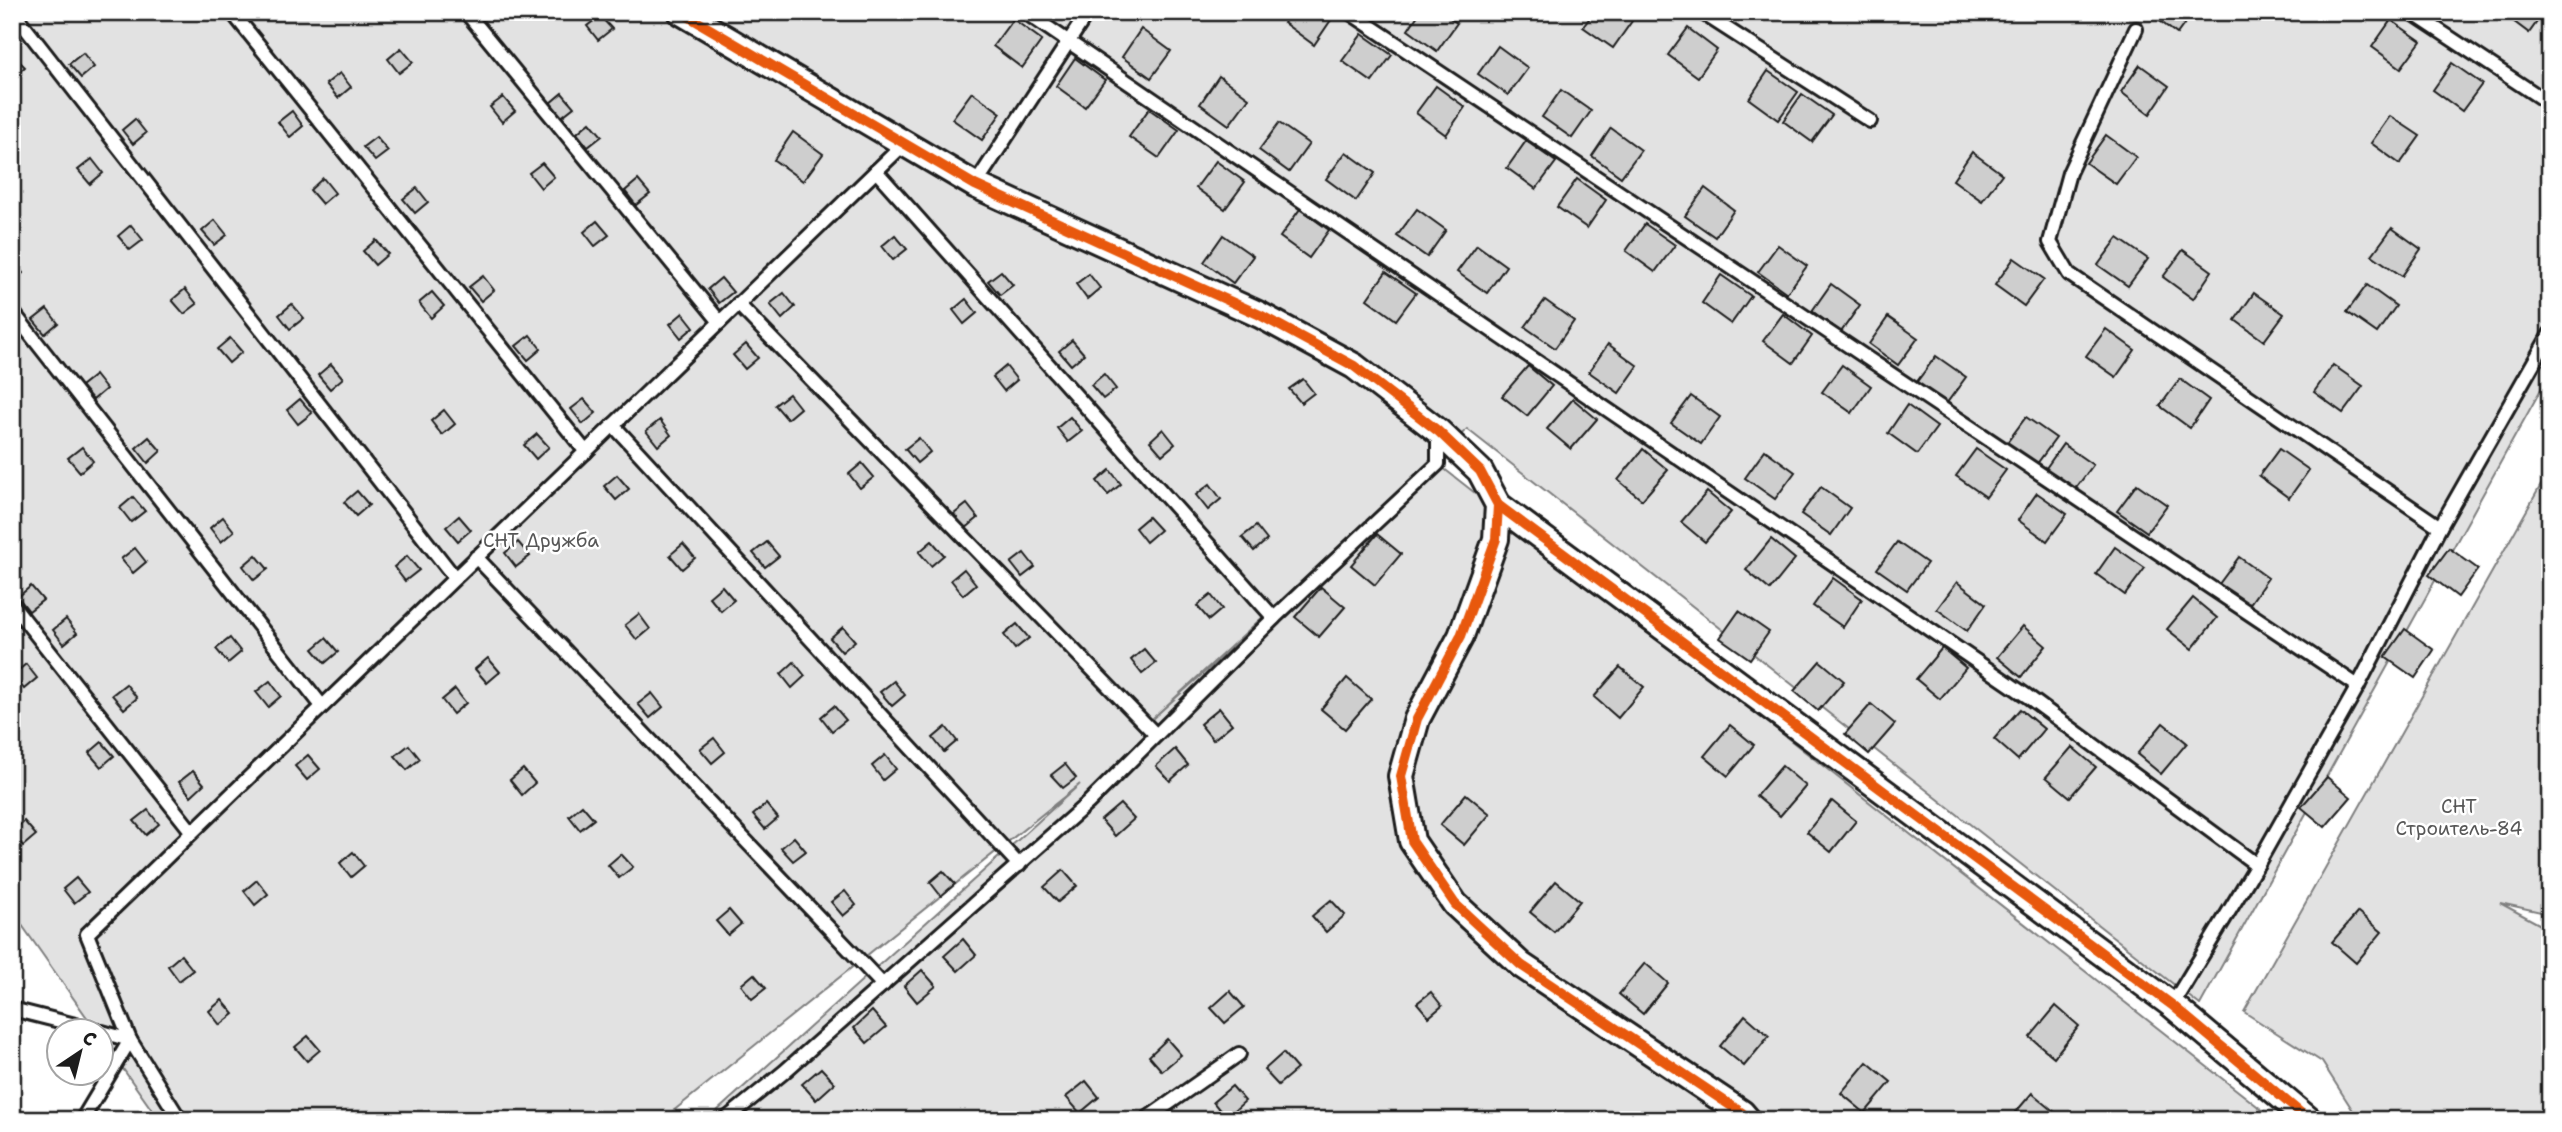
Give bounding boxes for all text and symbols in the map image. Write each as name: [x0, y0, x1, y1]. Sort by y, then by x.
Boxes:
park label: СНТ Дружба: [483, 528, 599, 553]
park label: СНТ Строитель-84: [2395, 794, 2523, 841]
north arrow: [46, 1016, 116, 1086]
text: С: [78, 1025, 101, 1052]

